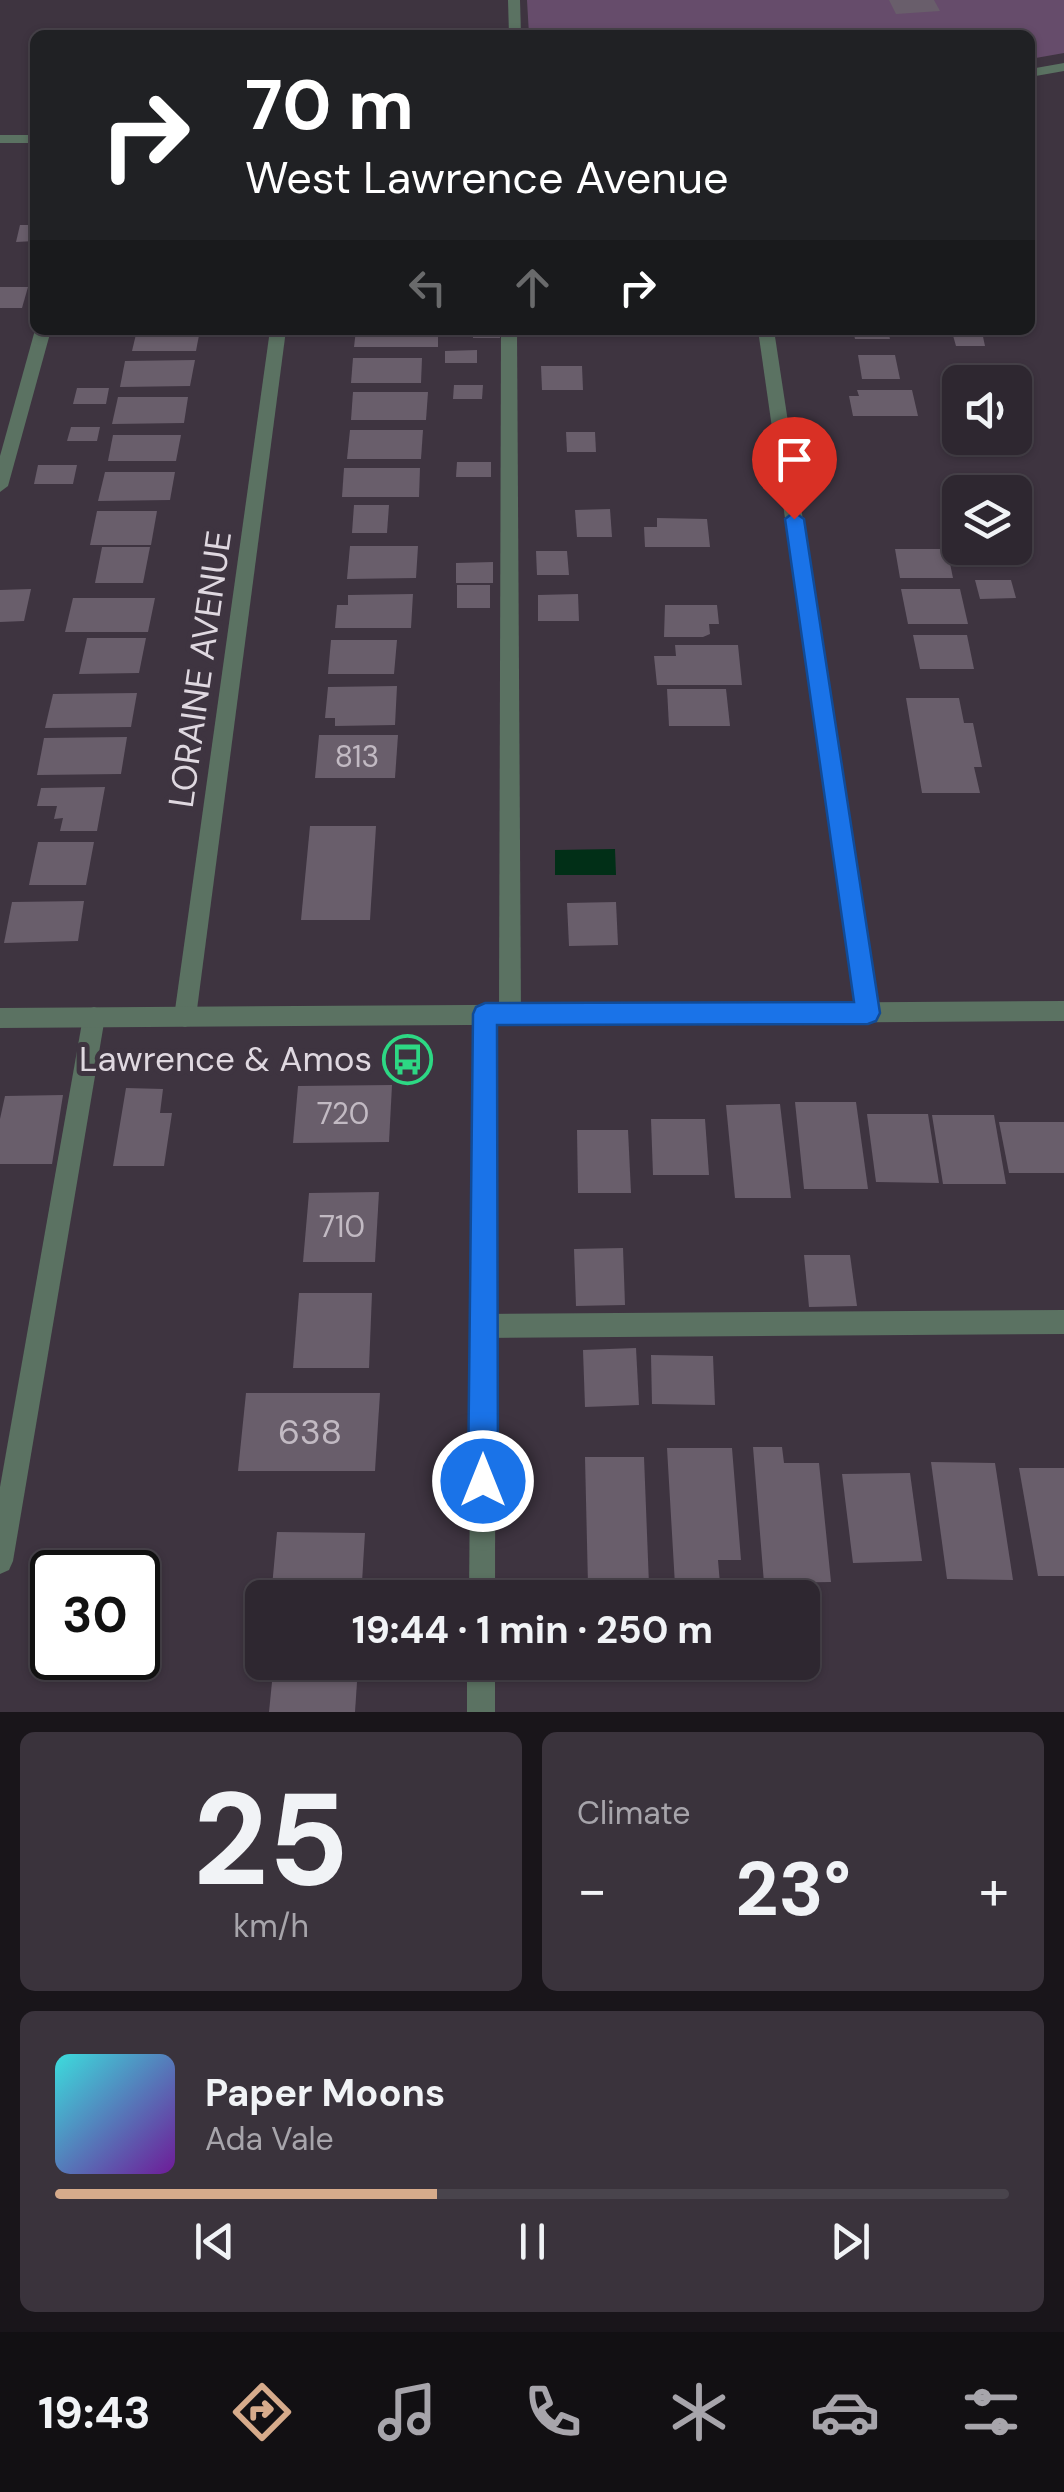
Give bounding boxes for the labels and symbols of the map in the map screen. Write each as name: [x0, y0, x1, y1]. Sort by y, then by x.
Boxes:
pin: [752, 417, 837, 520]
street label: LORAINE AVENUE: [158, 528, 242, 810]
house number: 813: [335, 737, 379, 776]
bus stop icon: Lawrence & Amos: [381, 1033, 433, 1085]
place label: Lawrence & Amos: [79, 1036, 372, 1082]
house number: 720: [317, 1094, 369, 1133]
house number: 710: [319, 1207, 365, 1246]
house number: 638: [278, 1409, 342, 1455]
position arrow: [431, 1429, 535, 1533]
speed limit sign: 30: [30, 1550, 160, 1680]

